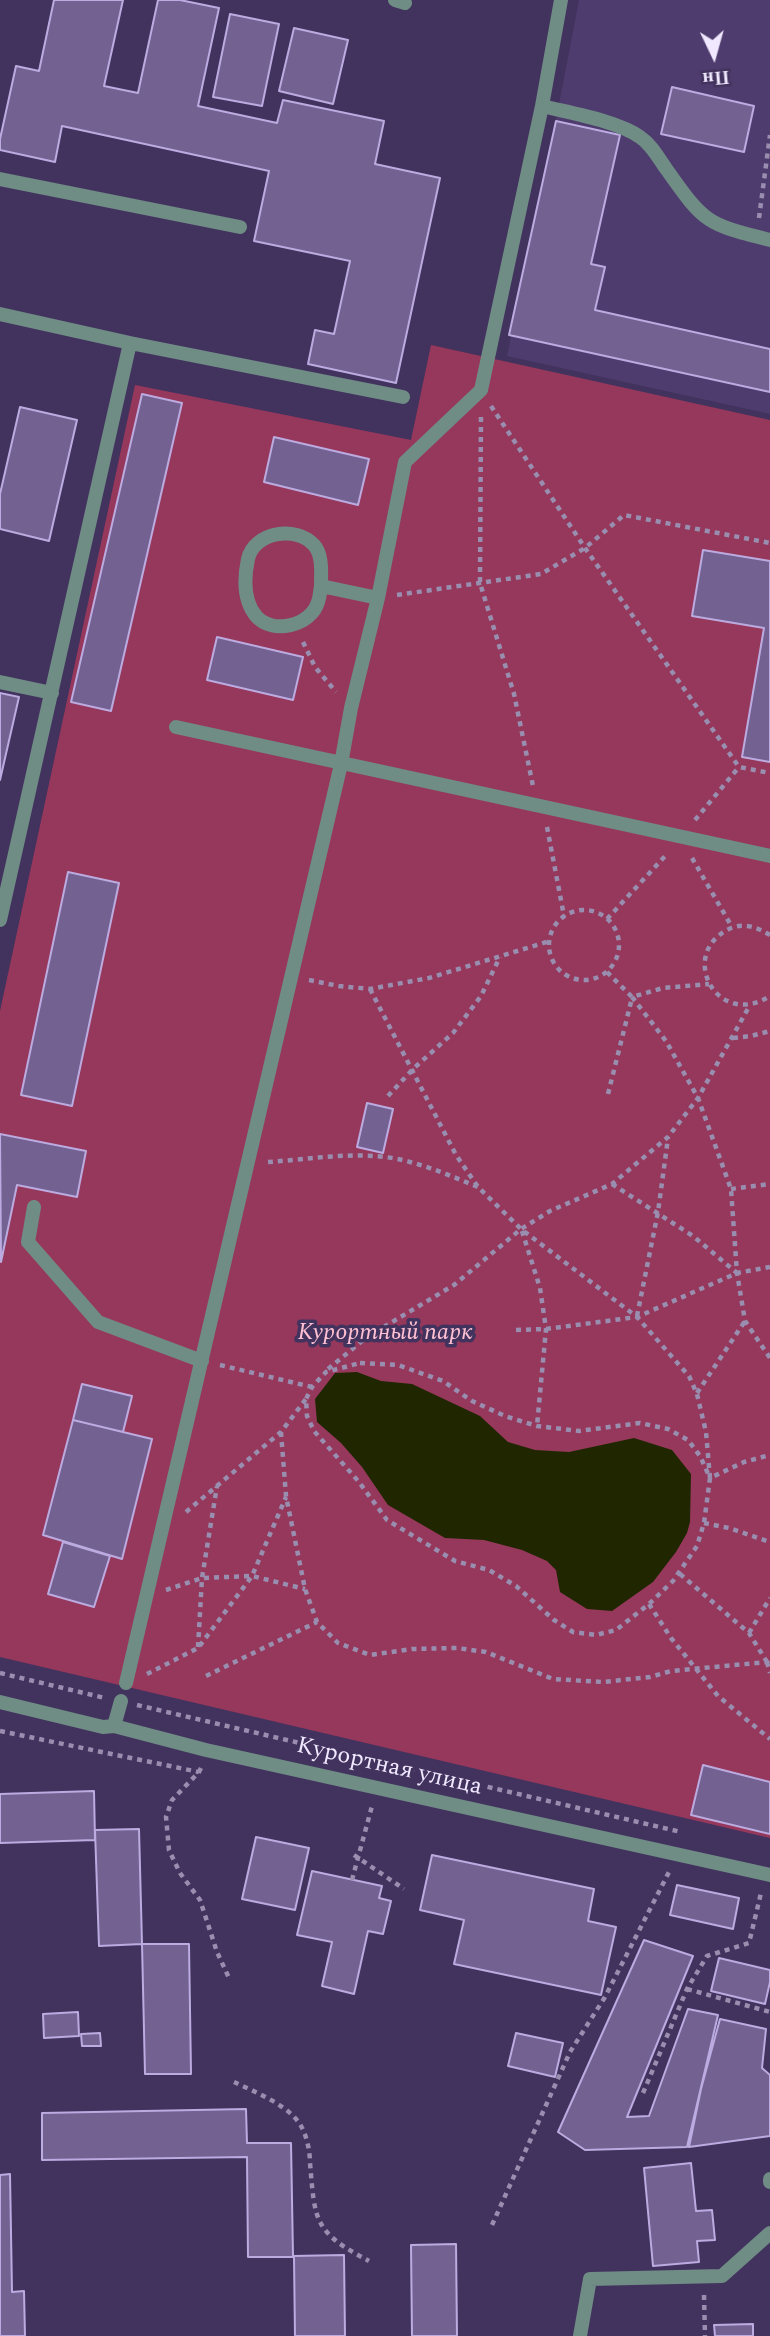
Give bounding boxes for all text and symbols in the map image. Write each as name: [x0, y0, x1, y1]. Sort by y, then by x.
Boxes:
north arrow: [679, 21, 749, 91]
text: Пн: [701, 62, 731, 93]
park label: Курортный парк: [297, 1320, 473, 1348]
street label: Курортная улица: [293, 1733, 485, 1803]

